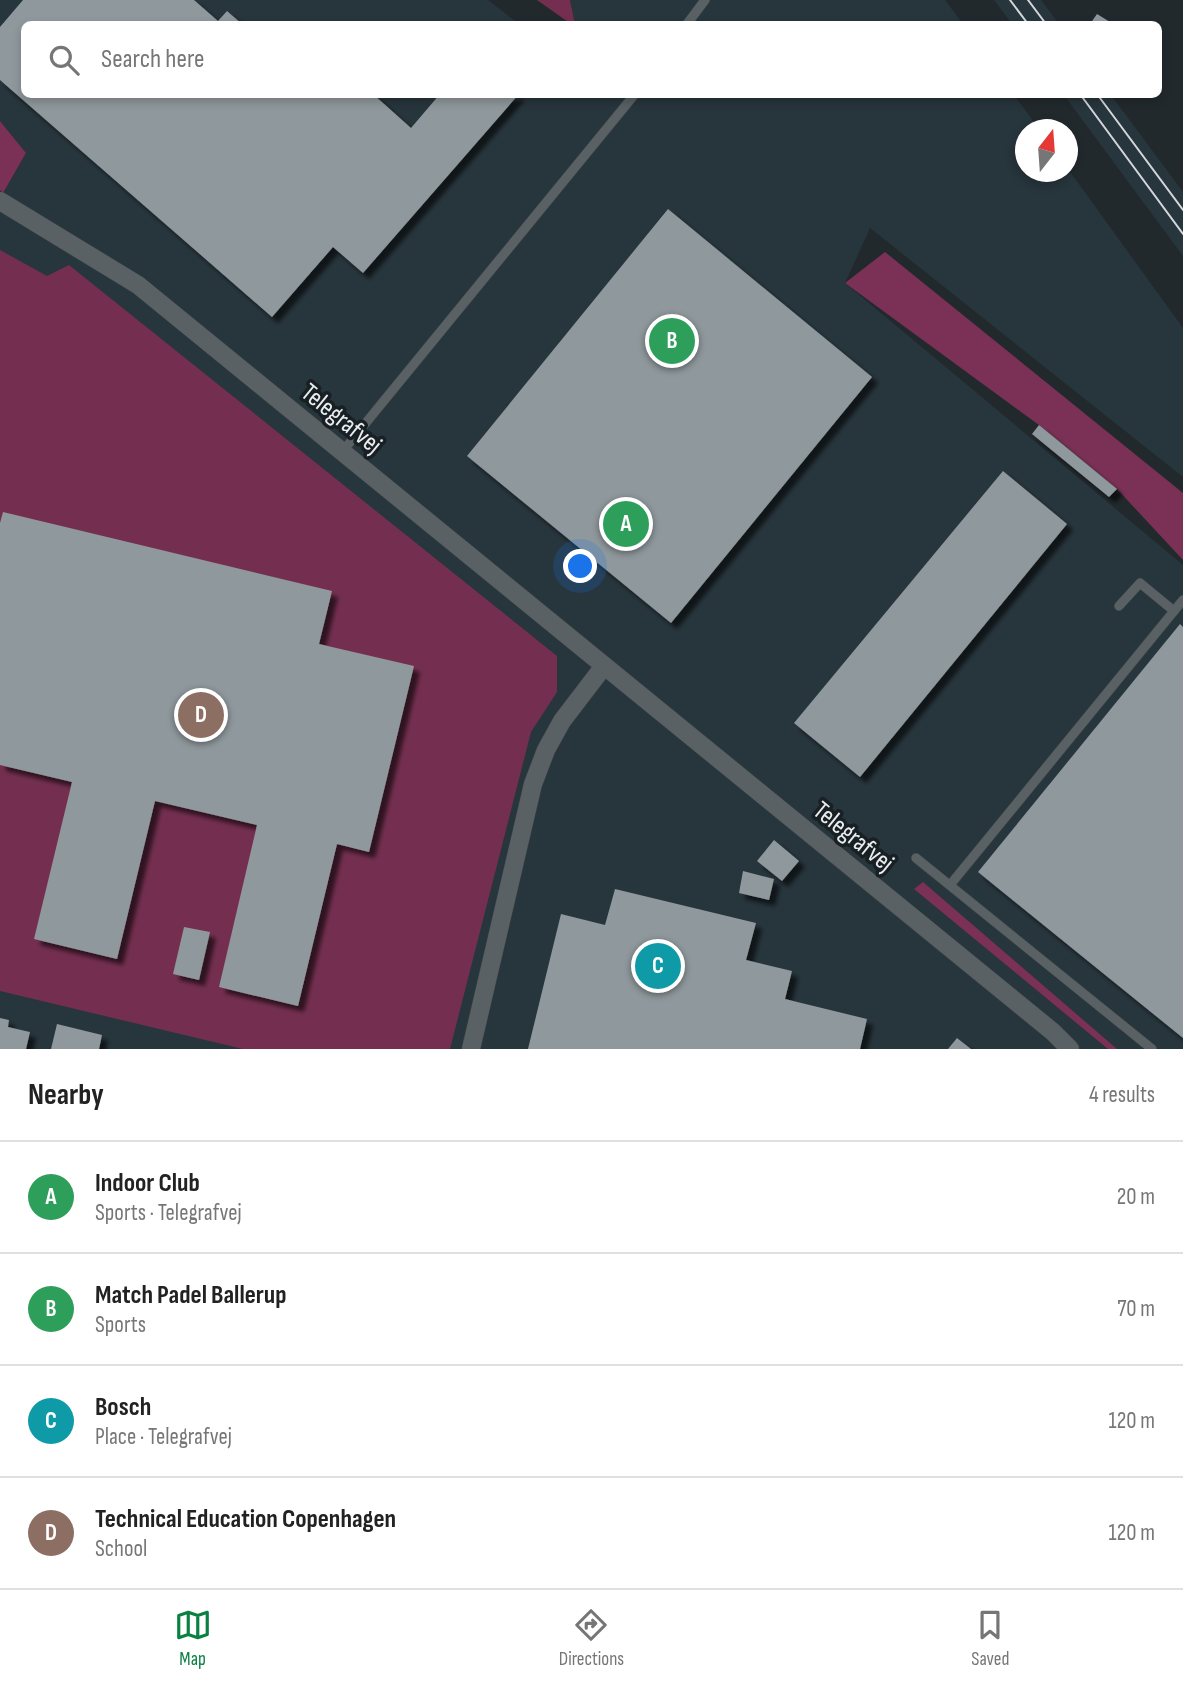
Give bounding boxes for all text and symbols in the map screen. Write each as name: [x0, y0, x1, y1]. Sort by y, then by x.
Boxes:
search box: [21, 21, 1162, 98]
icon: search: [45, 41, 83, 79]
text: Search here: [101, 44, 204, 75]
north arrow: [1015, 119, 1078, 182]
pin: B: [649, 315, 695, 367]
street label: Telegrafvej: [295, 377, 388, 461]
pin: A: [603, 498, 649, 550]
your location: [563, 549, 597, 583]
pin: D: [178, 689, 224, 741]
street label: Telegrafvej: [807, 795, 900, 879]
pin: C: [635, 940, 681, 992]
text: Nearby: [28, 1077, 104, 1113]
text: 4 results: [1089, 1081, 1155, 1109]
text: Indoor Club: [95, 1168, 200, 1199]
text: A: [46, 1183, 56, 1211]
text: 20 m: [1117, 1183, 1155, 1211]
text: Sports · Telegrafvej: [95, 1199, 242, 1227]
text: Match Padel Ballerup: [95, 1280, 286, 1311]
text: B: [46, 1295, 56, 1323]
text: 70 m: [1117, 1295, 1155, 1323]
text: Sports: [95, 1311, 146, 1339]
text: Bosch: [95, 1392, 151, 1423]
text: C: [45, 1407, 57, 1435]
text: 120 m: [1109, 1407, 1155, 1435]
text: Place · Telegrafvej: [95, 1423, 232, 1451]
text: Technical Education Copenhagen: [95, 1504, 396, 1535]
text: D: [45, 1519, 57, 1547]
text: 120 m: [1109, 1519, 1155, 1547]
text: School: [95, 1535, 147, 1563]
tab: Map: [174, 1606, 212, 1671]
tab: Directions: [559, 1606, 624, 1671]
tab: Saved: [971, 1606, 1009, 1671]

